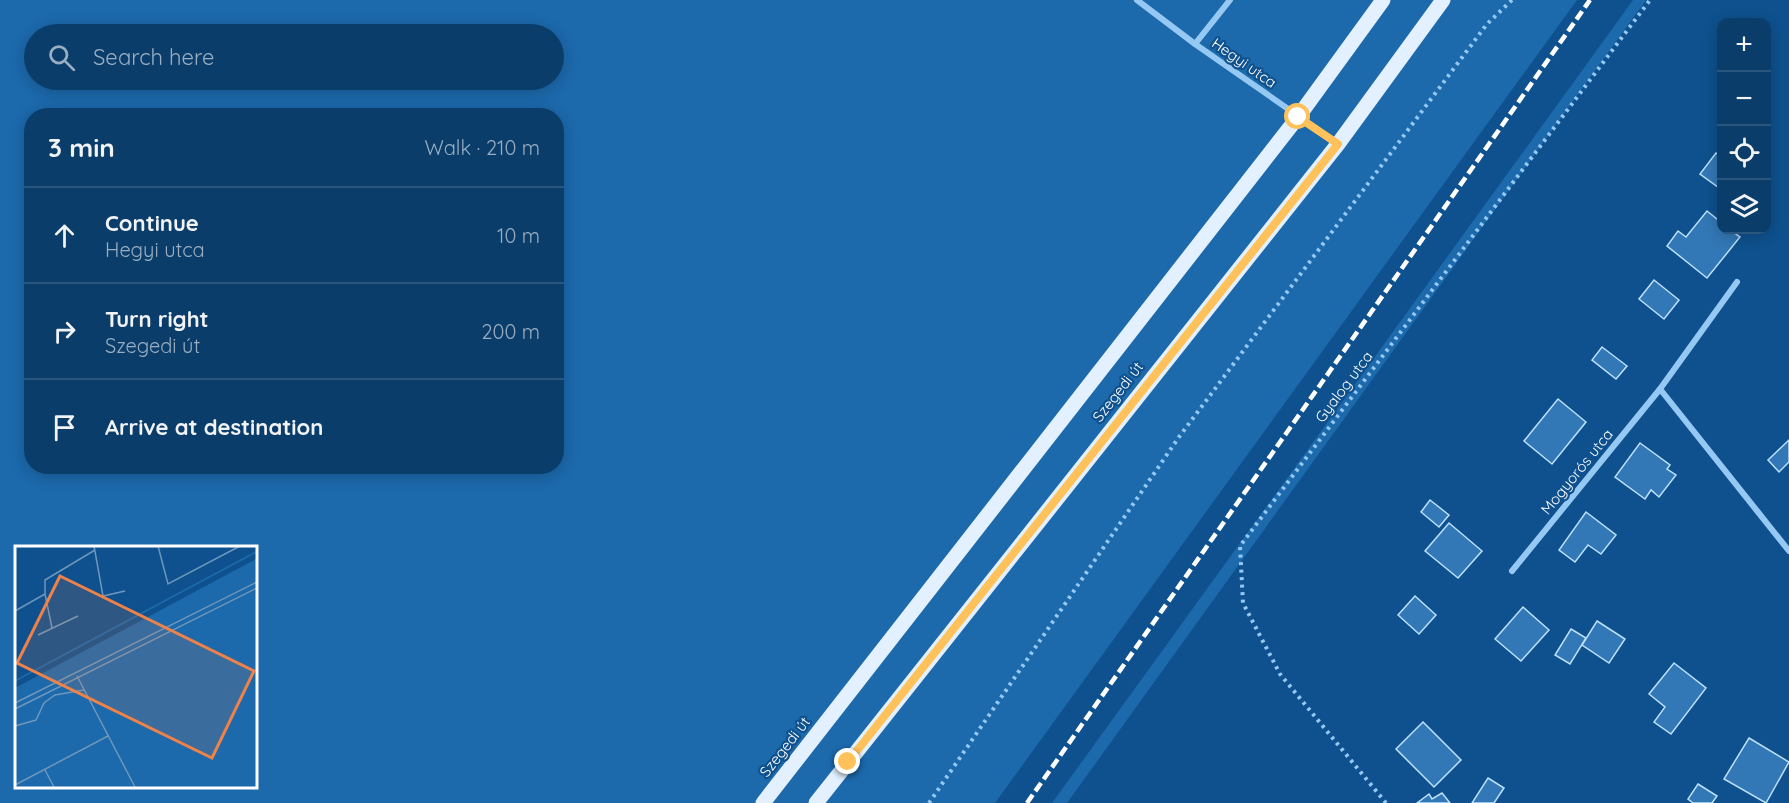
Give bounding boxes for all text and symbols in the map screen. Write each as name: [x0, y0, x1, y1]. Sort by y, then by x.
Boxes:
map controls: [1717, 18, 1771, 234]
button: +: [1717, 18, 1771, 72]
search box: [24, 24, 564, 90]
street label: Hegyi utca: [1208, 33, 1280, 92]
icon: search: [45, 41, 78, 74]
text: Search here: [93, 43, 214, 71]
button: −: [1717, 72, 1771, 126]
route start: [1284, 103, 1310, 129]
button: locate: [1717, 126, 1771, 180]
text: 3 min: [48, 131, 115, 164]
text: Walk · 210 m: [425, 135, 540, 160]
button: layers: [1717, 180, 1771, 234]
text: Continue: [105, 209, 199, 237]
icon: ahead: [48, 219, 81, 252]
text: 10 m: [497, 223, 540, 248]
text: Hegyi utca: [105, 237, 205, 262]
text: Turn right: [105, 305, 209, 333]
icon: right: [48, 315, 81, 348]
text: 200 m: [481, 319, 540, 344]
text: Szegedi út: [105, 333, 200, 358]
street label: Gyalog utca: [1311, 347, 1377, 426]
street label: Szegedi út: [1088, 358, 1147, 426]
icon: arrive: [48, 411, 81, 444]
text: Arrive at destination: [105, 413, 323, 441]
street label: Mogyorós utca: [1536, 425, 1617, 518]
inset map: [15, 546, 256, 788]
street label: Szegedi út: [755, 713, 814, 781]
route end: [834, 748, 860, 774]

